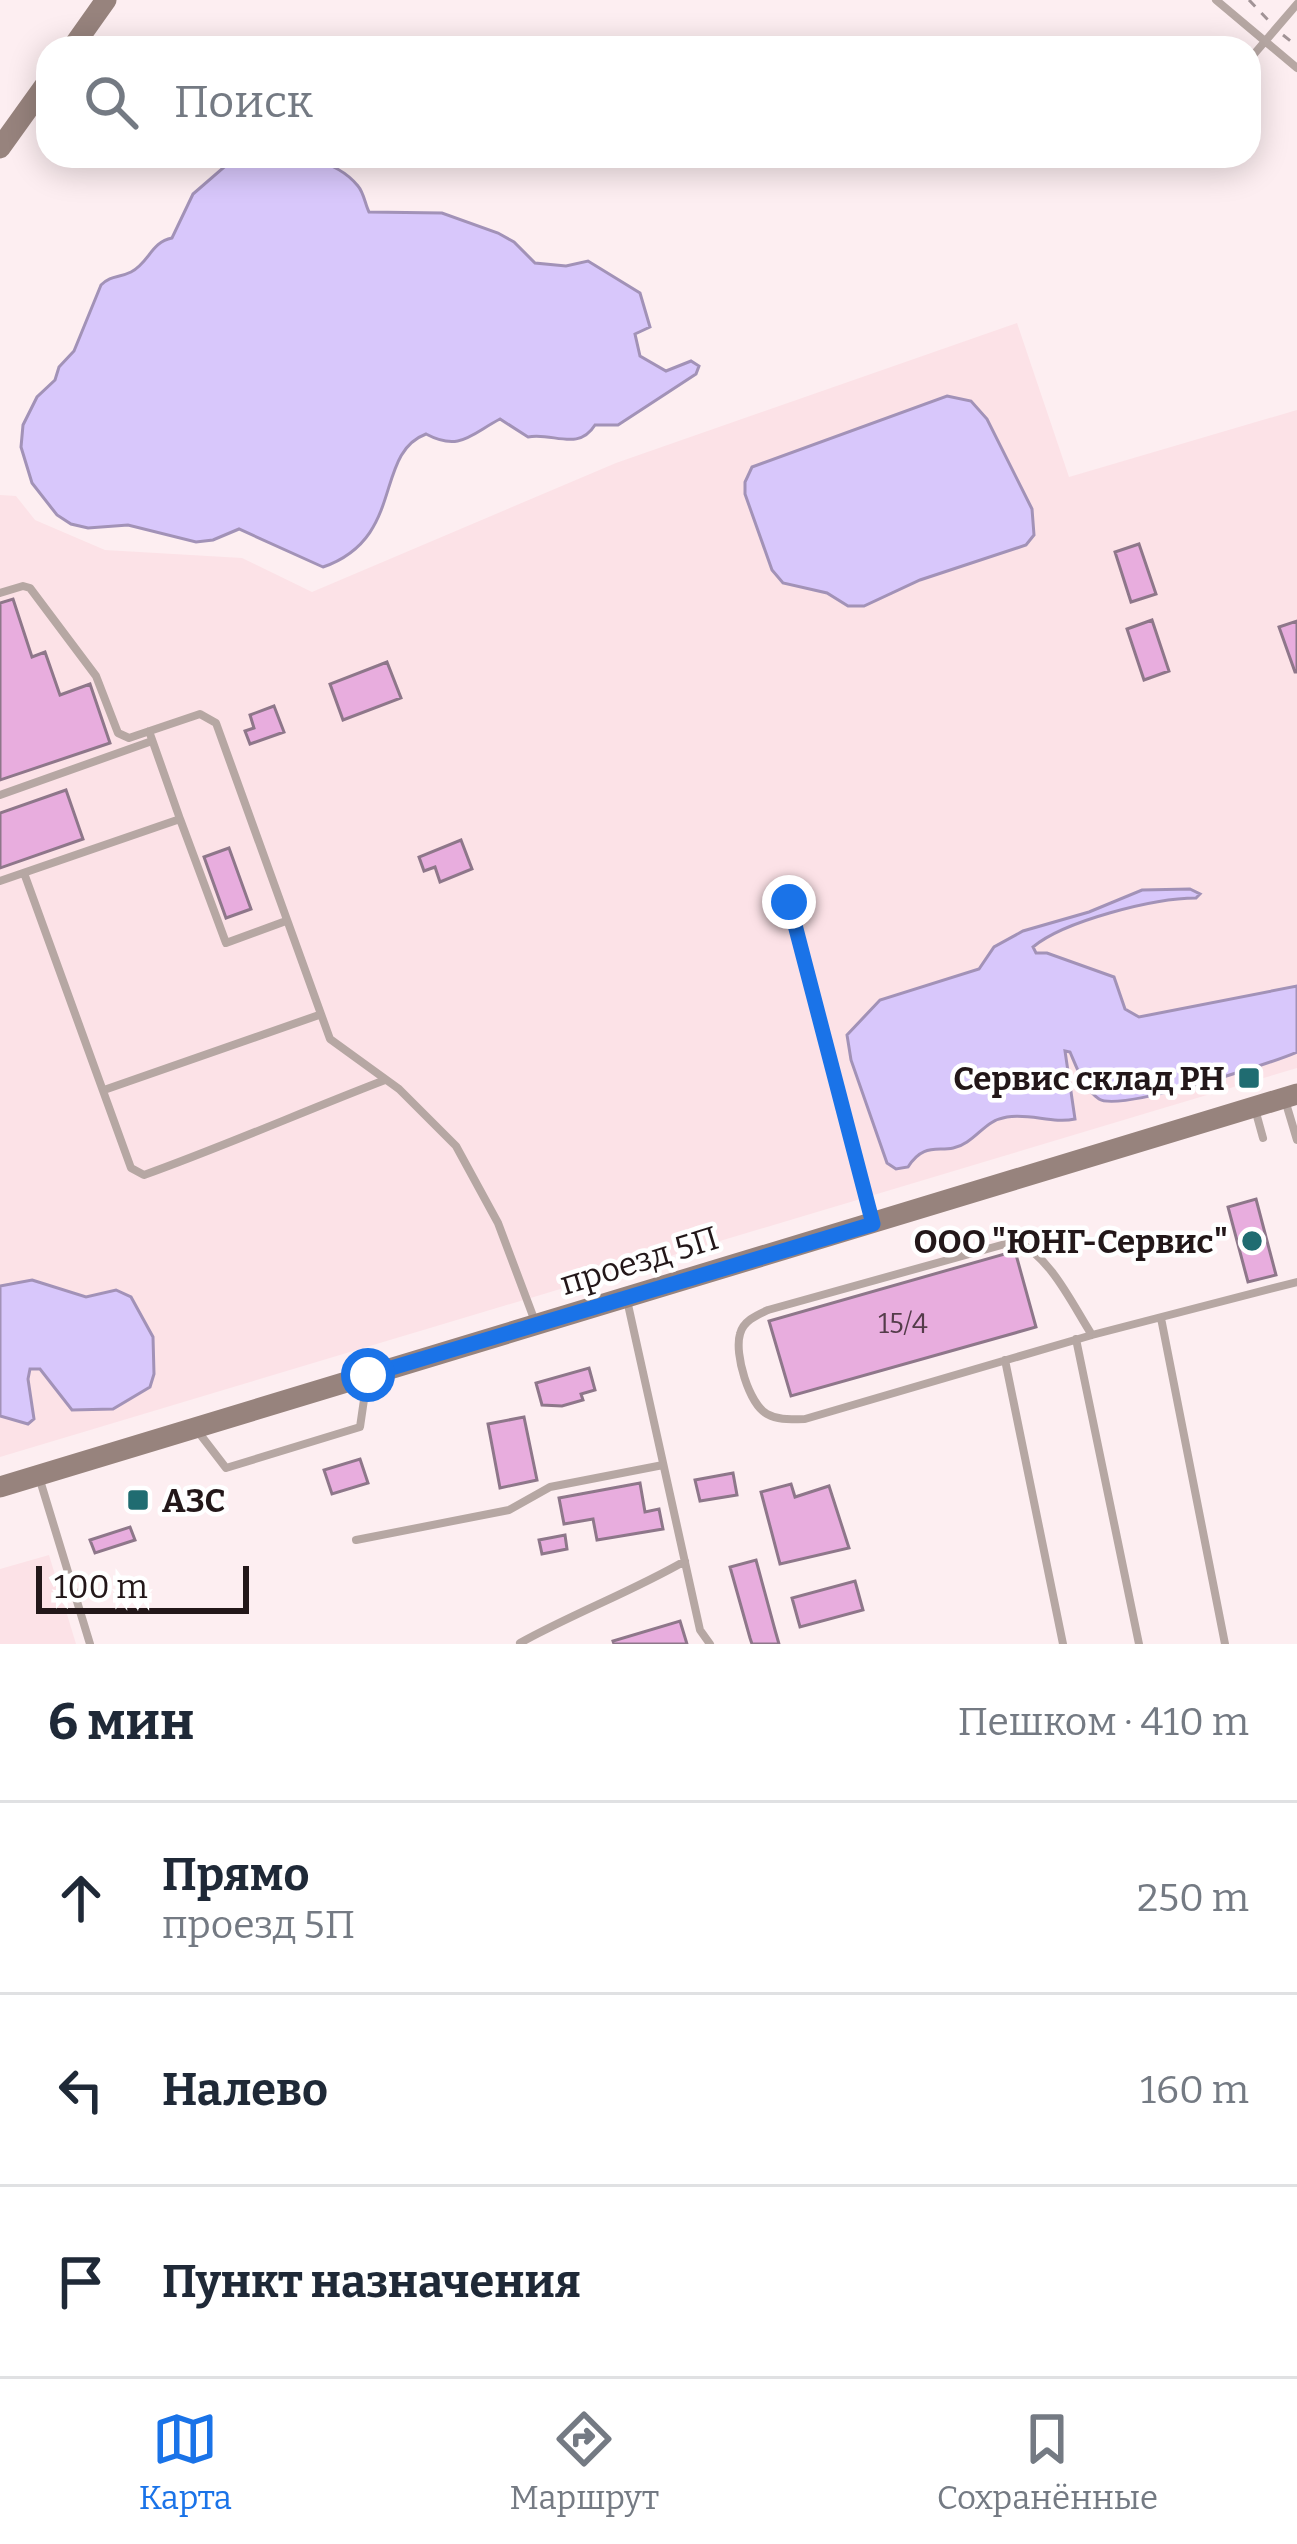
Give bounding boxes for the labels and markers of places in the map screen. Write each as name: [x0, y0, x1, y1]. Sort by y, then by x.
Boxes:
place label: Сервис склад РН: [953, 1059, 1225, 1099]
marker: Сервис склад РН: [1236, 1065, 1262, 1091]
place label: ООО "ЮНГ-Сервис": [913, 1222, 1228, 1262]
marker: ООО "ЮНГ-Сервис": [1239, 1228, 1265, 1254]
place label: АЗС: [162, 1481, 225, 1521]
marker: АЗС: [125, 1487, 151, 1513]

